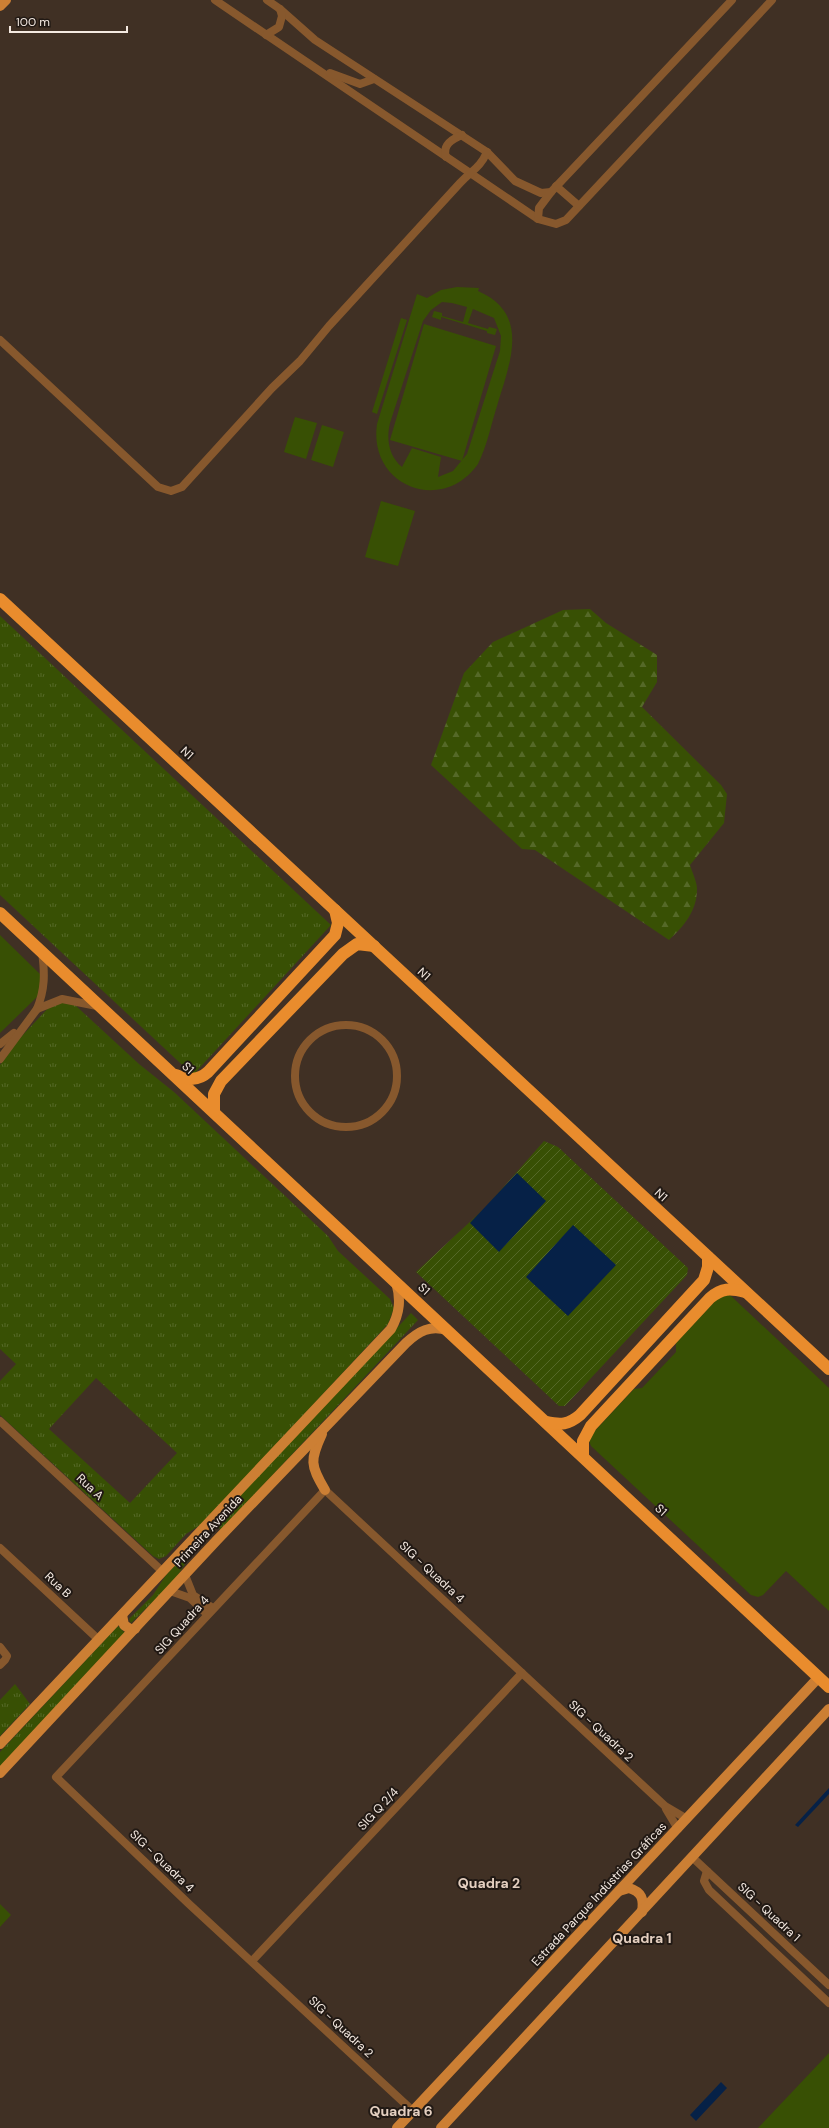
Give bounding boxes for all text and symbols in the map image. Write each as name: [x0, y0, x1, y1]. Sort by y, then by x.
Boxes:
scale bar: [10, 8, 127, 34]
text: 100 m: [16, 14, 50, 30]
street label: N1: [177, 743, 197, 763]
street label: N1: [414, 964, 434, 984]
street label: S1: [179, 1058, 197, 1078]
street label: N1: [651, 1185, 671, 1205]
street label: S1: [415, 1279, 433, 1299]
street label: Rua A: [73, 1470, 107, 1504]
street label: Primeira Avenida: [170, 1492, 246, 1570]
street label: S1: [652, 1500, 670, 1520]
street label: SIG - Quadra 4: [396, 1538, 468, 1606]
street label: Rua B: [41, 1569, 75, 1601]
street label: SIG Quadra 4: [151, 1592, 213, 1658]
street label: SIG - Quadra 2: [565, 1697, 637, 1765]
street label: SIG Q 2/4: [354, 1784, 402, 1834]
street label: Estrada Parque Indústrias Gráficas: [528, 1819, 670, 1969]
street label: SIG - Quadra 4: [126, 1826, 198, 1896]
district label: Quadra 2: [458, 1874, 520, 1892]
street label: SIG - Quadra 1: [734, 1879, 804, 1945]
district label: Quadra 1: [612, 1929, 672, 1947]
street label: SIG - Quadra 2: [305, 1993, 377, 2061]
district label: Quadra 6: [369, 2102, 433, 2120]

